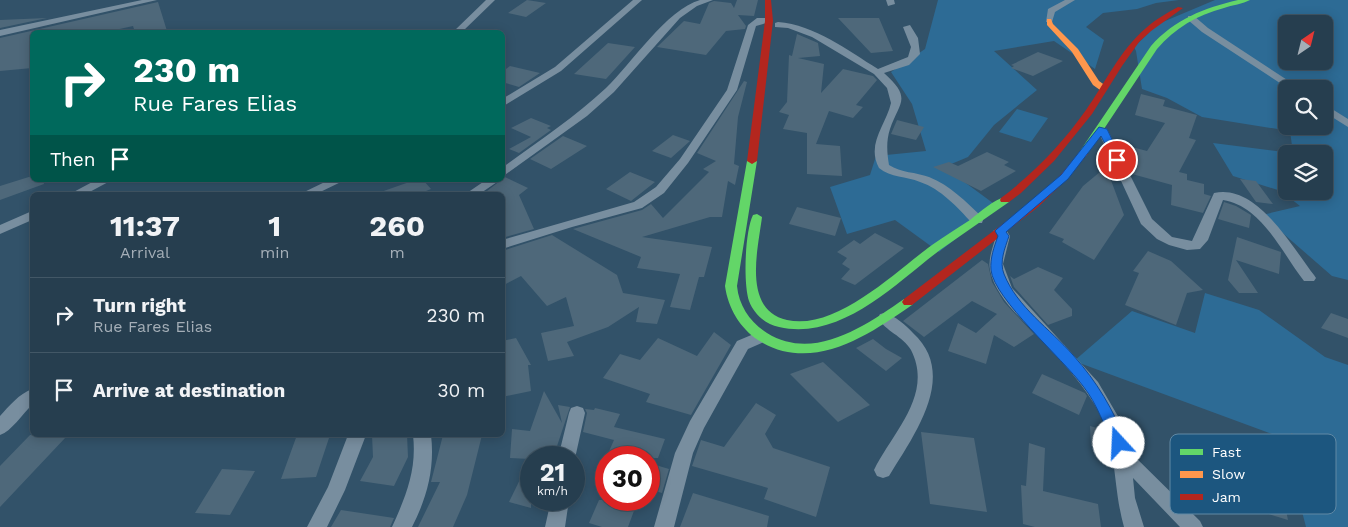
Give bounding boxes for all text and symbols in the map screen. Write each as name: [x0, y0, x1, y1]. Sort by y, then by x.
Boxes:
north arrow: [1278, 15, 1332, 70]
map controls: [1278, 15, 1333, 200]
text: 230 m: [133, 49, 240, 91]
icon: right: [50, 50, 115, 115]
button: search: [1278, 80, 1333, 135]
text: Rue Fares Elias: [133, 91, 297, 116]
pin: [1096, 139, 1138, 181]
icon: arrive: [106, 145, 134, 173]
button: layers: [1278, 145, 1333, 200]
icon: arrive: [1103, 146, 1131, 174]
text: Then: [50, 148, 96, 171]
text: 11:37: [110, 208, 180, 243]
text: 1: [268, 208, 281, 243]
text: 260: [369, 208, 425, 243]
text: Arrival: [120, 243, 170, 262]
text: min: [260, 243, 289, 262]
text: m: [390, 243, 405, 262]
text: Turn right: [93, 294, 186, 317]
icon: right: [50, 301, 78, 329]
text: 230 m: [426, 304, 485, 327]
text: Rue Fares Elias: [93, 317, 212, 336]
icon: arrive: [50, 376, 78, 404]
text: Arrive at destination: [93, 379, 285, 402]
text: 30 m: [438, 379, 485, 402]
position arrow: [1092, 416, 1144, 468]
legend: [1170, 434, 1336, 514]
text: Fast: [1212, 444, 1241, 460]
speed limit sign: 30: [595, 446, 660, 511]
text: 21: [540, 458, 565, 487]
text: Slow: [1212, 466, 1245, 482]
text: km/h: [537, 484, 568, 498]
text: Jam: [1212, 489, 1241, 505]

